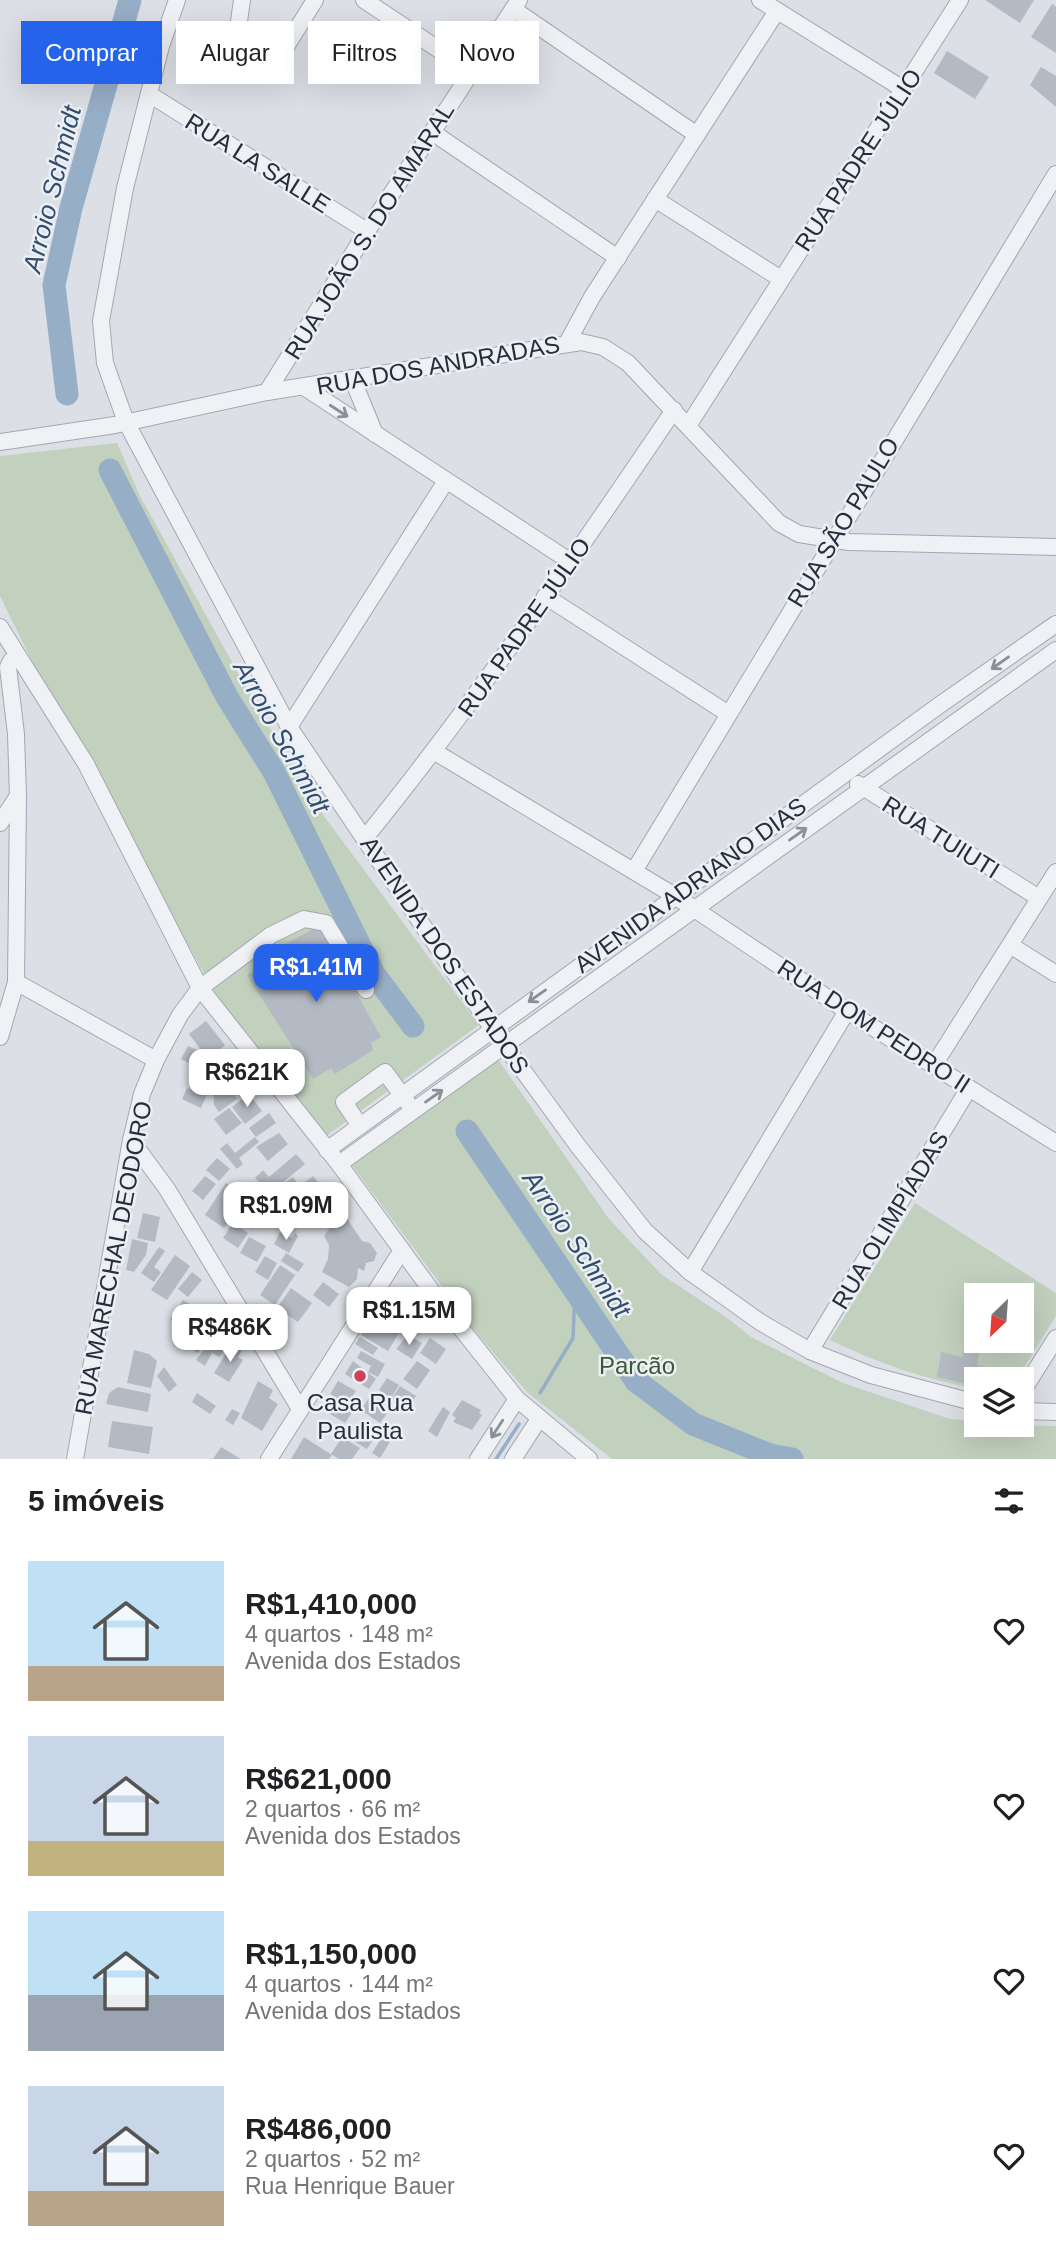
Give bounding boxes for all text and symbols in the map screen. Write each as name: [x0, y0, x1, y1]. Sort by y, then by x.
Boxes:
chip: Comprar: [21, 21, 162, 84]
chip: Alugar: [176, 21, 294, 84]
chip: Filtros: [308, 21, 421, 84]
chip: Novo: [435, 21, 539, 84]
street label: RUA PADRE JÚLIO: [789, 64, 927, 256]
street label: RUA JOÃO S. DO AMARAL: [279, 98, 459, 364]
water label: Arroio Schmidt: [16, 101, 88, 277]
street label: RUA LA SALLE: [181, 108, 335, 218]
street label: RUA DOS ANDRADAS: [314, 330, 562, 400]
one-way arrow: [329, 404, 349, 418]
street label: RUA SÃO PAULO: [782, 432, 904, 612]
street label: RUA PADRE JÚLIO: [452, 533, 596, 721]
water label: Arroio Schmidt: [227, 653, 337, 820]
one-way arrow: [991, 656, 1010, 670]
street label: RUA TUIUTI: [877, 790, 1005, 884]
street label: AVENIDA ADRIANO DIAS: [569, 792, 811, 978]
one-way arrow: [788, 827, 807, 841]
street label: AVENIDA DOS ESTADOS: [355, 831, 535, 1079]
pin: R$1.41M: [251, 944, 381, 1004]
text: R$1.41M: [269, 954, 363, 980]
street label: RUA DOM PEDRO II: [773, 954, 975, 1098]
one-way arrow: [528, 989, 547, 1004]
pin: R$621K: [190, 1050, 304, 1109]
text: R$621K: [205, 1059, 289, 1085]
one-way arrow: [424, 1089, 443, 1103]
street label: RUA MARECHAL DEODORO: [69, 1099, 157, 1417]
street label: RUA OLIMPÍADAS: [826, 1126, 954, 1314]
water label: Arroio Schmidt: [516, 1163, 638, 1325]
pin: R$1.09M: [221, 1182, 351, 1242]
text: R$1.09M: [239, 1192, 333, 1218]
north arrow: [964, 1283, 1034, 1353]
map controls: [964, 1283, 1034, 1437]
pin: R$1.15M: [344, 1288, 474, 1347]
text: R$1.15M: [362, 1297, 456, 1323]
pin: R$486K: [173, 1304, 287, 1364]
text: R$486K: [188, 1314, 272, 1340]
park label: Parcão: [599, 1352, 675, 1379]
button: layers: [964, 1367, 1034, 1437]
marker: Casa Rua Paulista: [352, 1368, 368, 1384]
place label: Casa Rua Paulista: [307, 1389, 414, 1444]
one-way arrow: [490, 1419, 505, 1438]
icon: filters: [990, 1482, 1028, 1520]
text: 5 imóveis: [28, 1484, 165, 1517]
text: R$1,410,000: [245, 1587, 417, 1620]
icon: home: [84, 1589, 168, 1673]
icon: heart: [990, 1612, 1028, 1650]
text: 4 quartos · 148 m²: [245, 1621, 433, 1647]
text: Avenida dos Estados: [245, 1648, 461, 1674]
text: R$621,000: [245, 1762, 392, 1795]
icon: home: [84, 1764, 168, 1848]
icon: heart: [990, 1787, 1028, 1825]
text: 2 quartos · 66 m²: [245, 1796, 420, 1822]
text: Avenida dos Estados: [245, 1823, 461, 1849]
text: R$1,150,000: [245, 1937, 417, 1970]
icon: home: [84, 1939, 168, 2023]
icon: heart: [990, 1962, 1028, 2000]
text: 4 quartos · 144 m²: [245, 1971, 433, 1997]
text: Avenida dos Estados: [245, 1998, 461, 2024]
text: R$486,000: [245, 2112, 392, 2145]
icon: home: [84, 2114, 168, 2198]
icon: heart: [990, 2137, 1028, 2175]
text: 2 quartos · 52 m²: [245, 2146, 420, 2172]
text: Rua Henrique Bauer: [245, 2173, 455, 2199]

